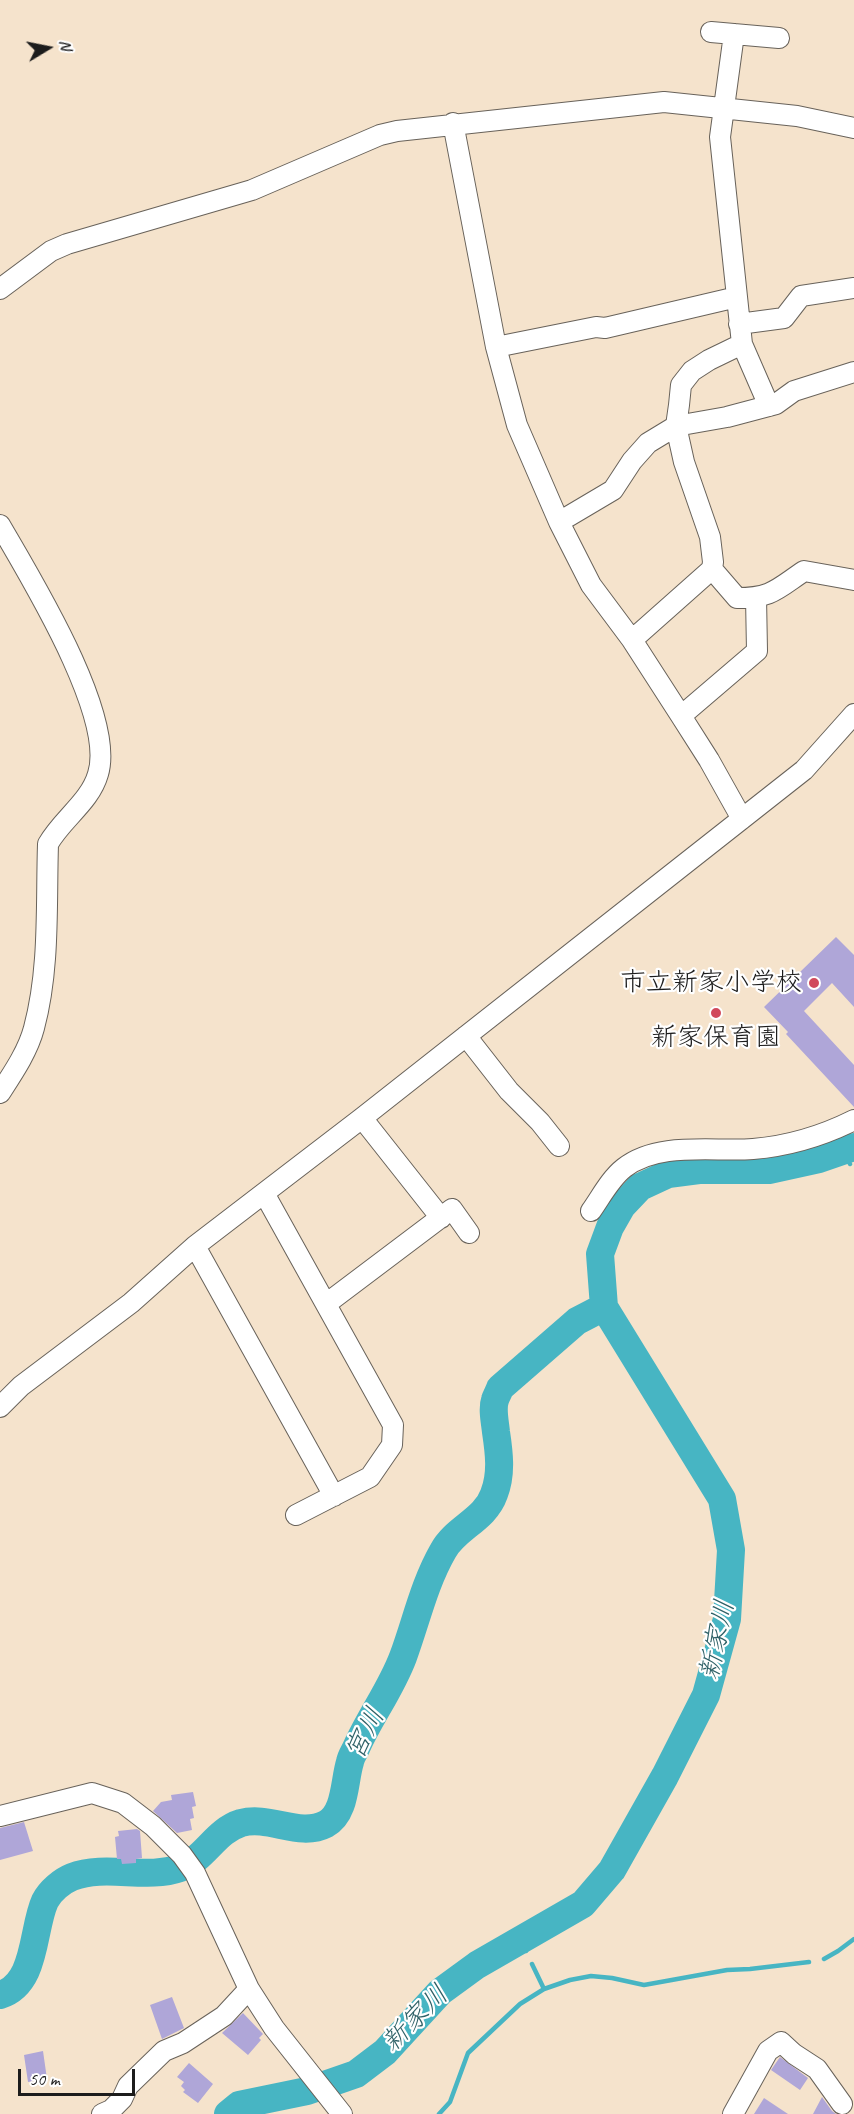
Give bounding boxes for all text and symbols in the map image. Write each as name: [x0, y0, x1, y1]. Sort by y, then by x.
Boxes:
north arrow: [18, 18, 78, 78]
text: N: [55, 38, 76, 51]
place label: 市立新家小学校: [620, 967, 802, 999]
marker: 市立新家小学校: [807, 976, 821, 990]
marker: 新家保育園: [709, 1006, 723, 1020]
place label: 新家保育園: [651, 1022, 781, 1054]
water label: 新家川: [694, 1597, 742, 1683]
water label: 宮川: [339, 1703, 393, 1765]
water label: 新家川: [376, 1979, 456, 2059]
scale bar: [21, 2057, 138, 2095]
text: 50 m: [29, 2068, 60, 2090]

